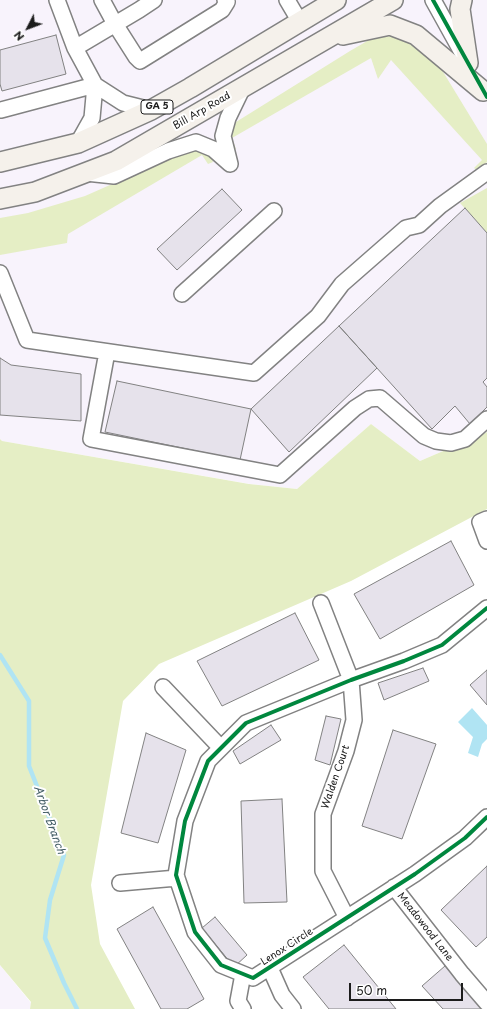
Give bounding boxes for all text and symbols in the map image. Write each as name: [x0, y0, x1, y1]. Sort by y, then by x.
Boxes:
north arrow: [8, 8, 48, 48]
text: N: [9, 27, 28, 45]
street label: Bill Arp Road: [171, 90, 233, 132]
road number: GA 5: [141, 100, 173, 114]
street label: Walden Court: [319, 744, 353, 810]
water label: Arbor Branch: [31, 784, 67, 856]
street label: Meadowood Lane: [395, 890, 455, 964]
street label: Lenox Circle: [259, 926, 315, 968]
scale bar: [351, 975, 465, 1001]
text: 50 m: [356, 981, 387, 999]

